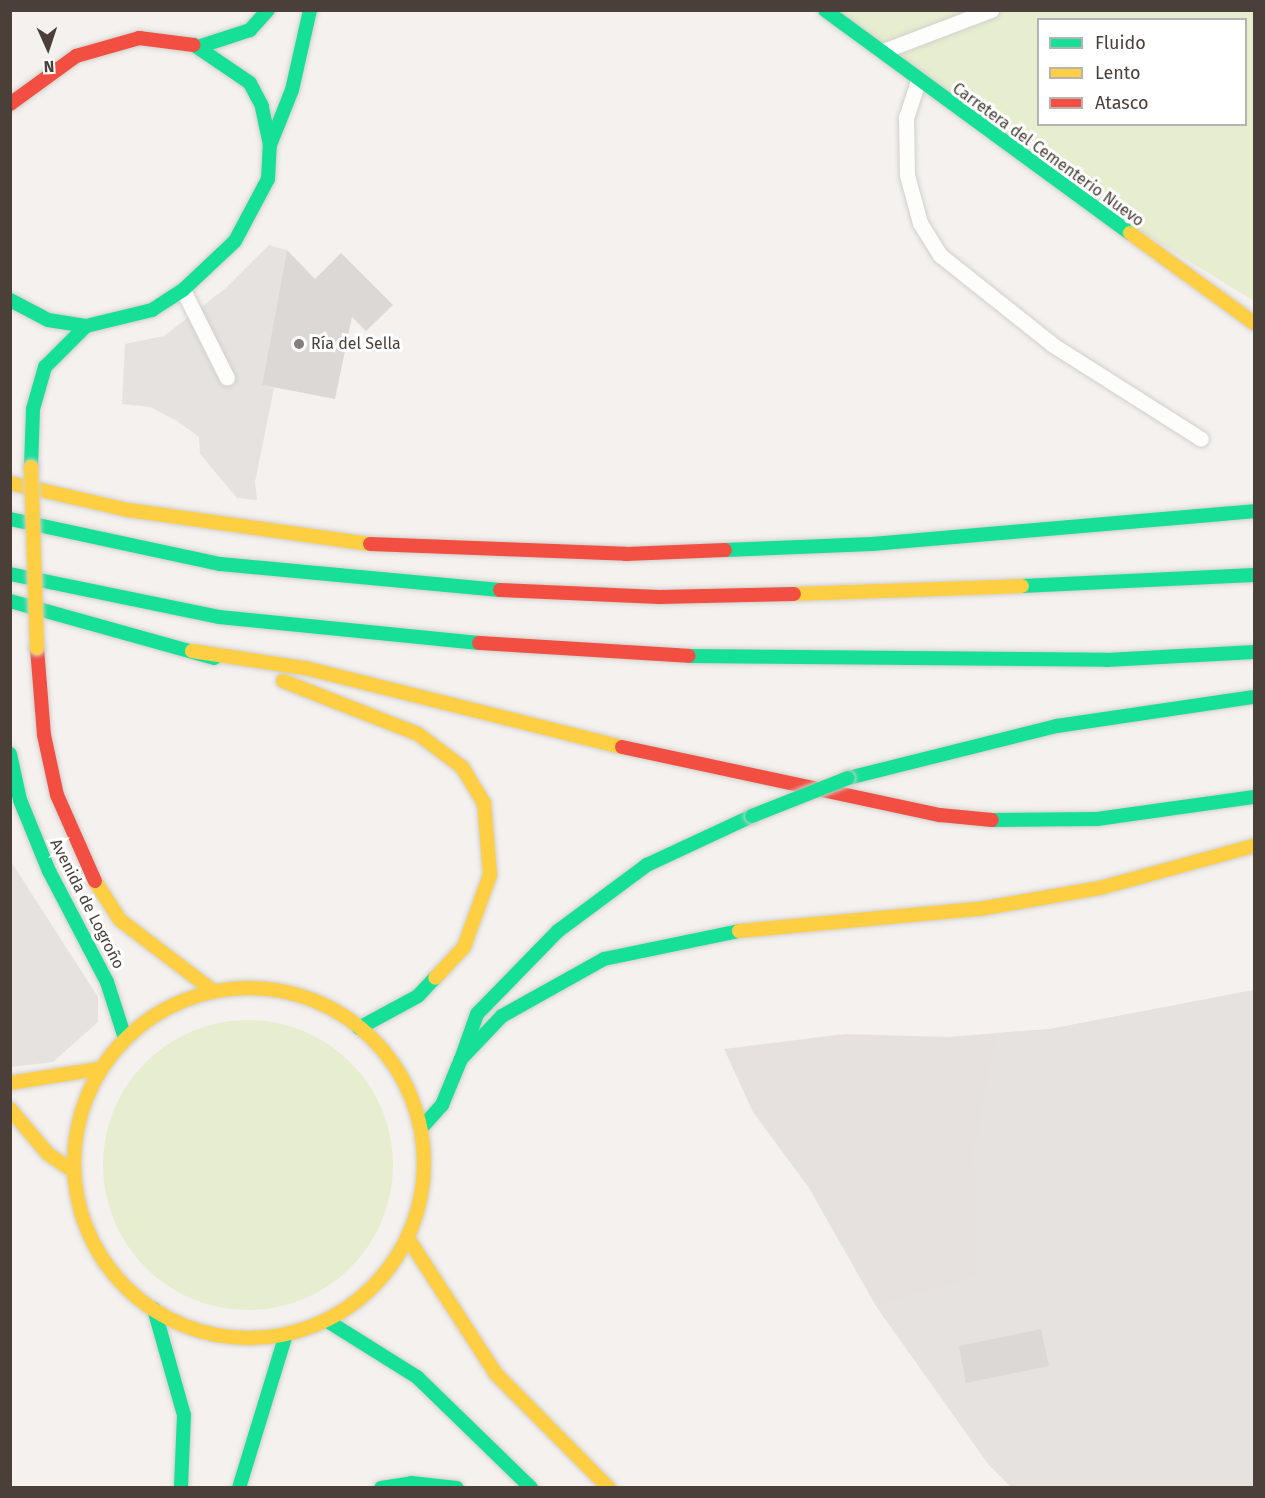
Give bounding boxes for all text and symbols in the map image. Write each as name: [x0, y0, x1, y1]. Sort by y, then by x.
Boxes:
north arrow: [18, 18, 78, 78]
legend: [1037, 18, 1247, 126]
text: Fluido: [1095, 32, 1146, 54]
text: N: [43, 57, 55, 76]
text: Lento: [1095, 62, 1141, 84]
street label: Carretera del Cementerio Nuevo: [949, 79, 1147, 231]
text: Atasco: [1095, 92, 1148, 114]
place label: Ría del Sella: [311, 334, 401, 354]
marker: Ría del Sella: [292, 337, 306, 351]
street label: Avenida de Logroño: [46, 836, 128, 972]

